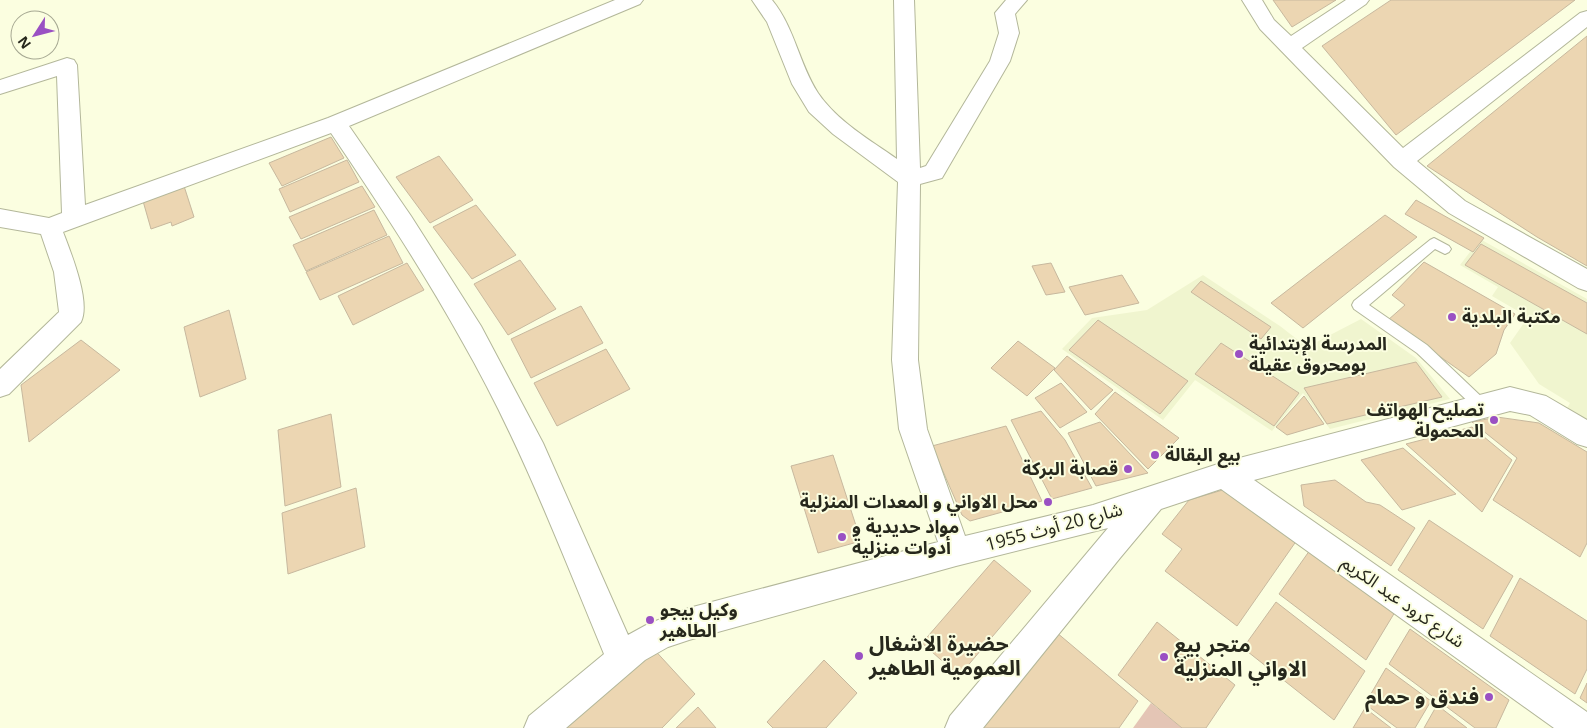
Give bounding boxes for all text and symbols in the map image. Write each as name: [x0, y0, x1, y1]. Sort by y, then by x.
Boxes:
north arrow: [10, 10, 60, 60]
text: N: [13, 33, 35, 53]
place label: مكتبة البلدية: [1462, 304, 1561, 328]
marker: مكتبة البلدية: [1446, 311, 1458, 323]
place label: المدرسة الإبتدائية بومحروق عقيلة: [1249, 331, 1387, 376]
marker: المدرسة الإبتدائية بومحروق عقيلة: [1233, 348, 1245, 360]
place label: تصليح الهواتف المحمولة: [1367, 397, 1485, 442]
marker: تصليح الهواتف المحمولة: [1488, 414, 1500, 426]
place label: بيع البقالة: [1165, 442, 1241, 468]
marker: بيع البقالة: [1149, 449, 1161, 461]
place label: قصابة البركة: [1022, 456, 1118, 480]
marker: قصابة البركة: [1122, 463, 1134, 475]
place label: محل الاواني و المعدات المنزلية: [800, 489, 1038, 516]
street label: شارع 20 أوث 1955: [983, 496, 1126, 559]
marker: محل الاواني و المعدات المنزلية: [1042, 496, 1054, 508]
place label: مواد حديدية و أدوات منزلية: [852, 514, 959, 559]
marker: مواد حديدية و أدوات منزلية: [836, 531, 848, 543]
street label: شارع كرود عبد الكريم: [1335, 550, 1470, 655]
place label: وكيل بيجو الطاهير: [659, 597, 738, 642]
marker: وكيل بيجو الطاهير: [644, 614, 656, 626]
place label: حضيرة الاشغال العمومية الطاهير: [868, 629, 1021, 681]
place label: متجر بيع الاواني المنزلية: [1174, 630, 1307, 686]
marker: حضيرة الاشغال العمومية الطاهير: [853, 650, 865, 662]
marker: متجر بيع الاواني المنزلية: [1158, 651, 1170, 663]
place label: فندق و حمام: [1365, 682, 1479, 713]
marker: فندق و حمام: [1483, 691, 1495, 703]

